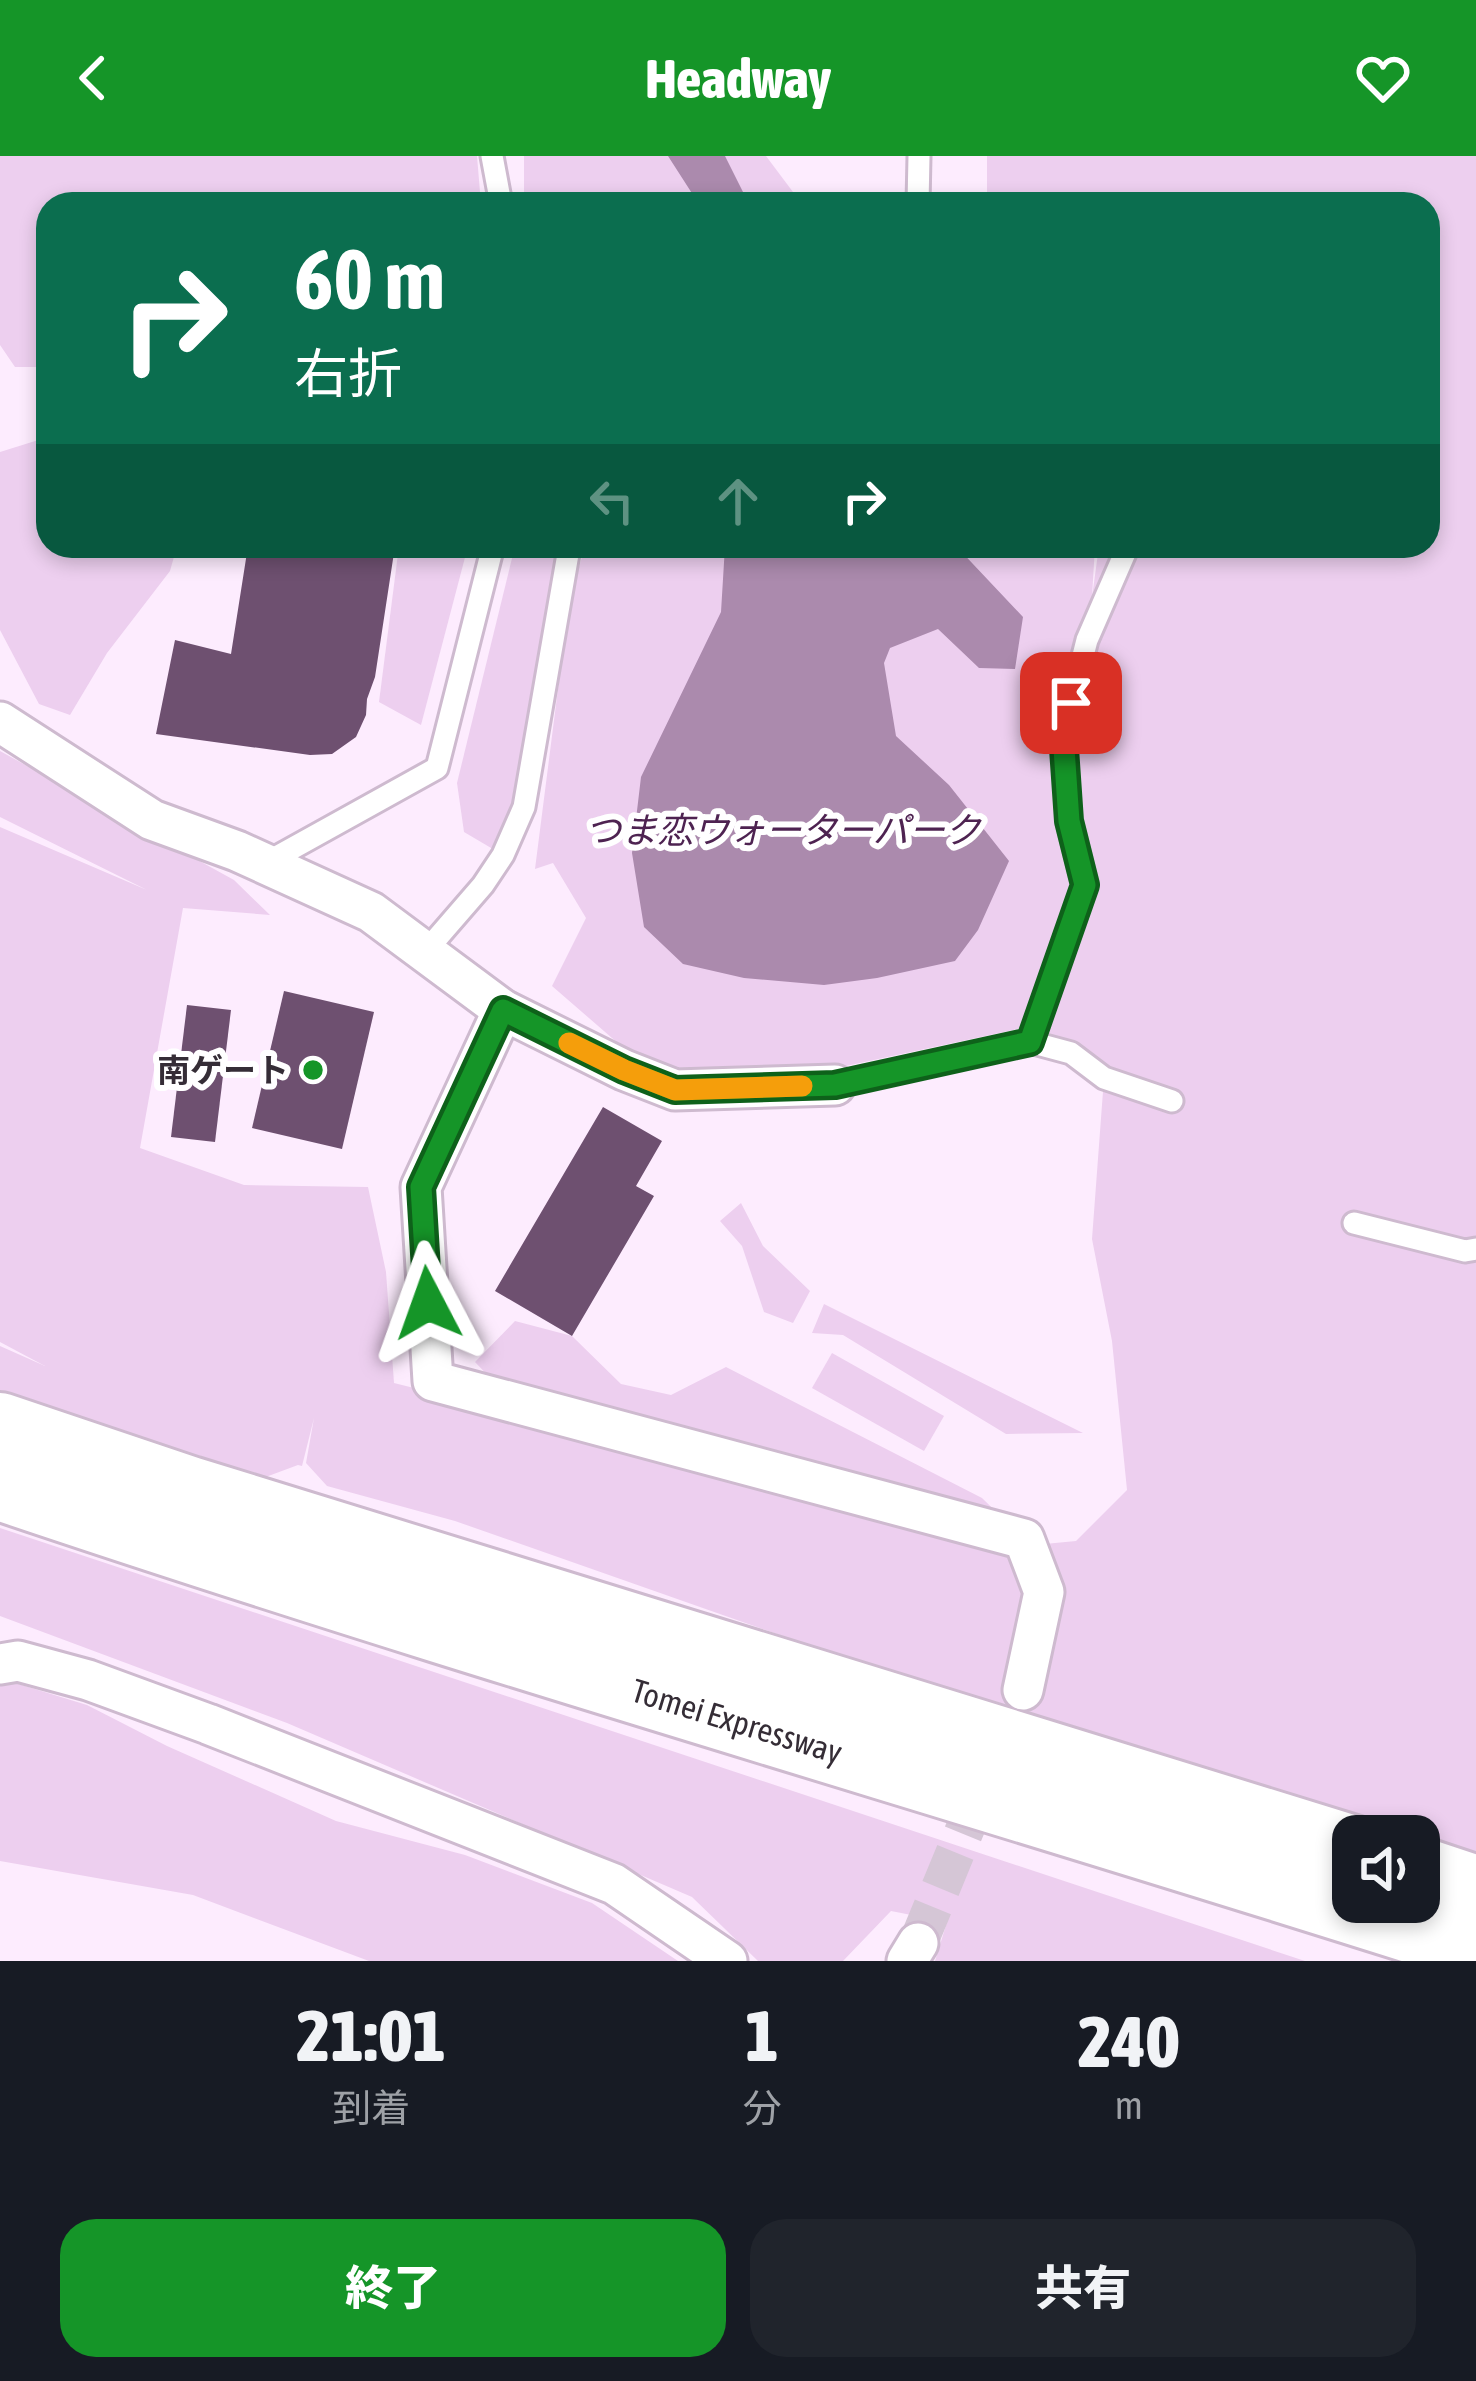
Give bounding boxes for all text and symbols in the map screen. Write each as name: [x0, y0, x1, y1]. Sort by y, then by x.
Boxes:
icon: back: [60, 45, 126, 111]
icon: heart: [1350, 45, 1416, 111]
text: Headway: [645, 48, 831, 109]
text: 60 m: [294, 231, 445, 327]
icon: right: [96, 240, 252, 396]
text: 右折: [294, 343, 402, 404]
icon: left: [579, 468, 645, 534]
icon: ahead: [705, 468, 771, 534]
icon: right: [831, 468, 897, 534]
pin: [1020, 652, 1122, 754]
icon: arrive: [1038, 670, 1104, 736]
water label: つま恋ウォーターパーク: [585, 809, 983, 851]
place label: 南ゲート: [157, 1051, 289, 1089]
marker: 南ゲート: [300, 1057, 326, 1083]
position arrow: [365, 1240, 491, 1366]
street label: Tomei Expressway: [627, 1671, 847, 1771]
map controls: [1332, 1815, 1440, 1923]
button: sound: [1332, 1815, 1440, 1923]
text: 21:01: [296, 1994, 446, 2076]
text: 1: [745, 1994, 779, 2076]
text: 240: [1078, 2000, 1180, 2082]
text: m: [1115, 2083, 1143, 2127]
text: 到着: [332, 2086, 410, 2130]
text: 分: [743, 2086, 782, 2130]
button: 終了: [60, 2219, 726, 2357]
button: 共有: [750, 2219, 1416, 2357]

